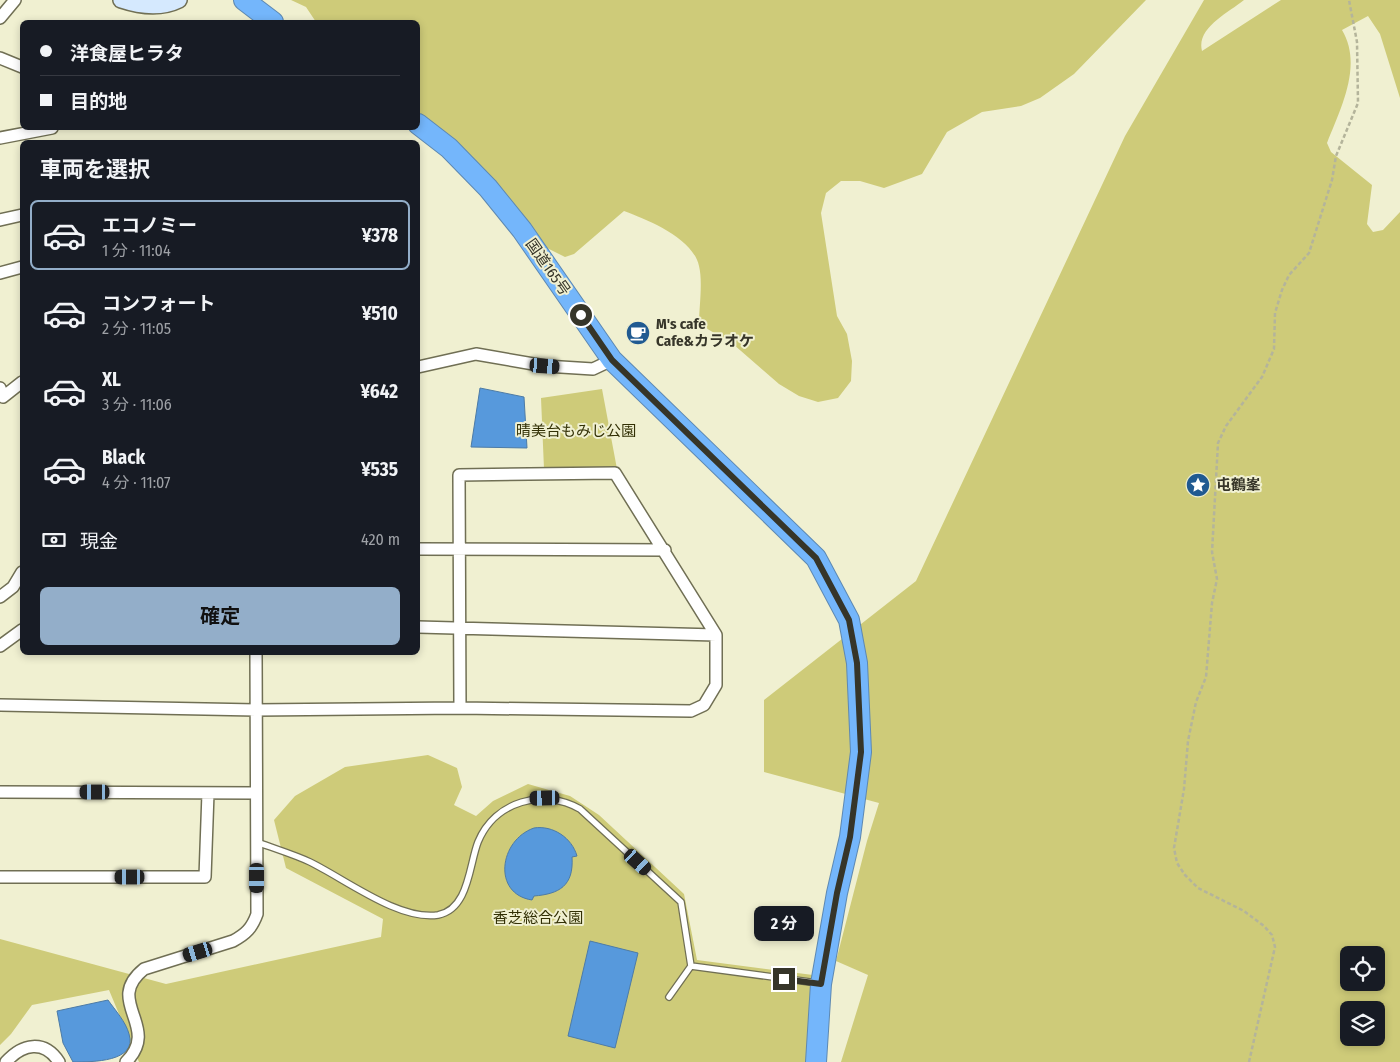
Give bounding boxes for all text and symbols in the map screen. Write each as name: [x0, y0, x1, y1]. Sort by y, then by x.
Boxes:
text: 洋食屋ヒラタ: [70, 42, 184, 65]
text: 目的地: [70, 90, 127, 113]
text: 車両を選択: [40, 156, 150, 183]
icon: car: [42, 213, 87, 258]
text: エコノミー: [102, 214, 197, 237]
text: ¥378: [362, 224, 398, 247]
street label: 国道165号: [522, 235, 574, 299]
text: 1 分 · 11:04: [102, 241, 171, 260]
icon: car: [42, 291, 87, 336]
text: コンフォート: [102, 292, 215, 315]
text: ¥510: [362, 302, 398, 325]
route start: [570, 304, 592, 326]
place label: M's cafe Cafe&カラオケ: [656, 315, 754, 350]
text: 2 分 · 11:05: [102, 319, 171, 338]
cafe icon: M's cafe Cafe&カラオケ: [625, 320, 651, 346]
car: [529, 357, 560, 375]
text: XL: [102, 368, 121, 391]
icon: car: [42, 369, 87, 414]
text: ¥642: [360, 380, 398, 403]
text: 3 分 · 11:06: [102, 395, 172, 414]
park label: 晴美台もみじ公園: [516, 422, 636, 440]
text: Black: [102, 446, 145, 469]
icon: car: [42, 447, 87, 492]
text: ¥535: [361, 458, 398, 481]
place icon: 屯鶴峯: [1185, 472, 1211, 498]
text: 4 分 · 11:07: [102, 473, 171, 492]
place label: 屯鶴峯: [1216, 476, 1261, 494]
icon: cash: [40, 526, 68, 554]
text: 現金: [80, 530, 118, 553]
text: 420 m: [361, 530, 400, 549]
button: 確定: [40, 587, 400, 645]
car: [80, 785, 110, 800]
car: [529, 790, 560, 806]
car: [621, 846, 654, 878]
car: [249, 863, 264, 893]
car: [115, 870, 145, 885]
callout: 2 分: [754, 906, 814, 942]
park label: 香芝総合公園: [493, 909, 583, 927]
text: 2 分: [771, 914, 797, 933]
car: [181, 940, 214, 964]
map controls: [1340, 946, 1385, 1046]
button: locate: [1340, 946, 1385, 991]
route end: [773, 968, 795, 990]
button: layers: [1340, 1001, 1385, 1046]

